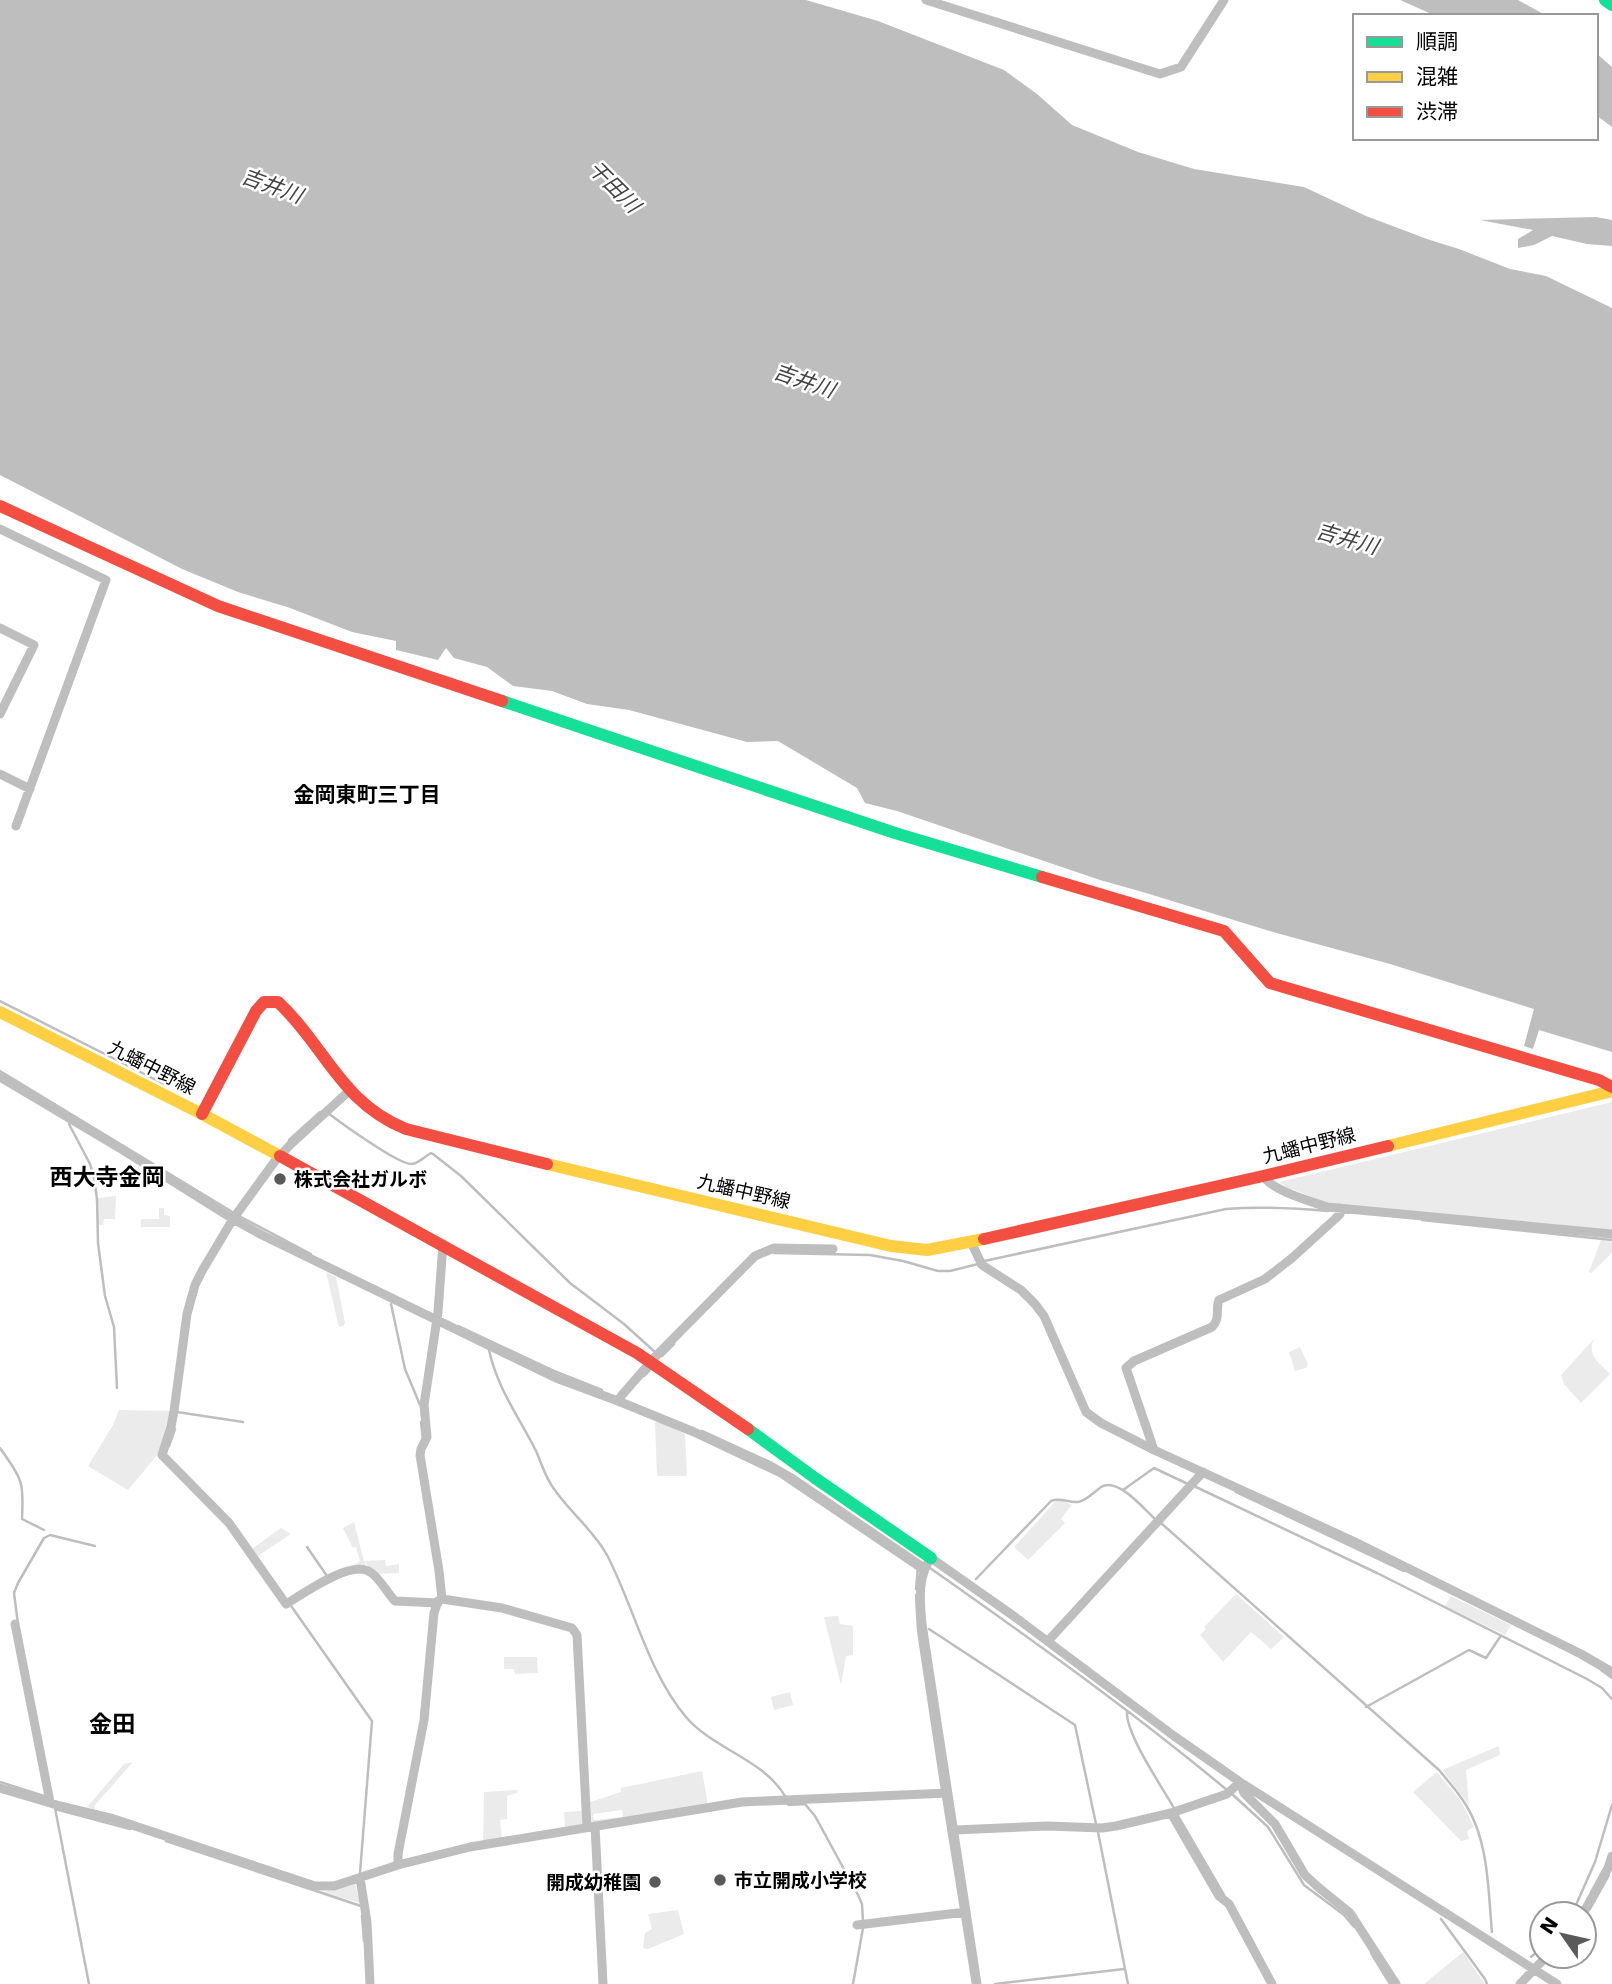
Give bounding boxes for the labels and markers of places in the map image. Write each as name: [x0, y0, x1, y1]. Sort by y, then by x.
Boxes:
place label: 株式会社ガルボ: [294, 1168, 427, 1190]
marker: 株式会社ガルボ: [272, 1171, 288, 1187]
place label: 市立開成小学校: [734, 1869, 867, 1891]
place label: 開成幼稚園: [546, 1871, 641, 1893]
marker: 市立開成小学校: [712, 1872, 728, 1888]
marker: 開成幼稚園: [647, 1874, 663, 1890]

